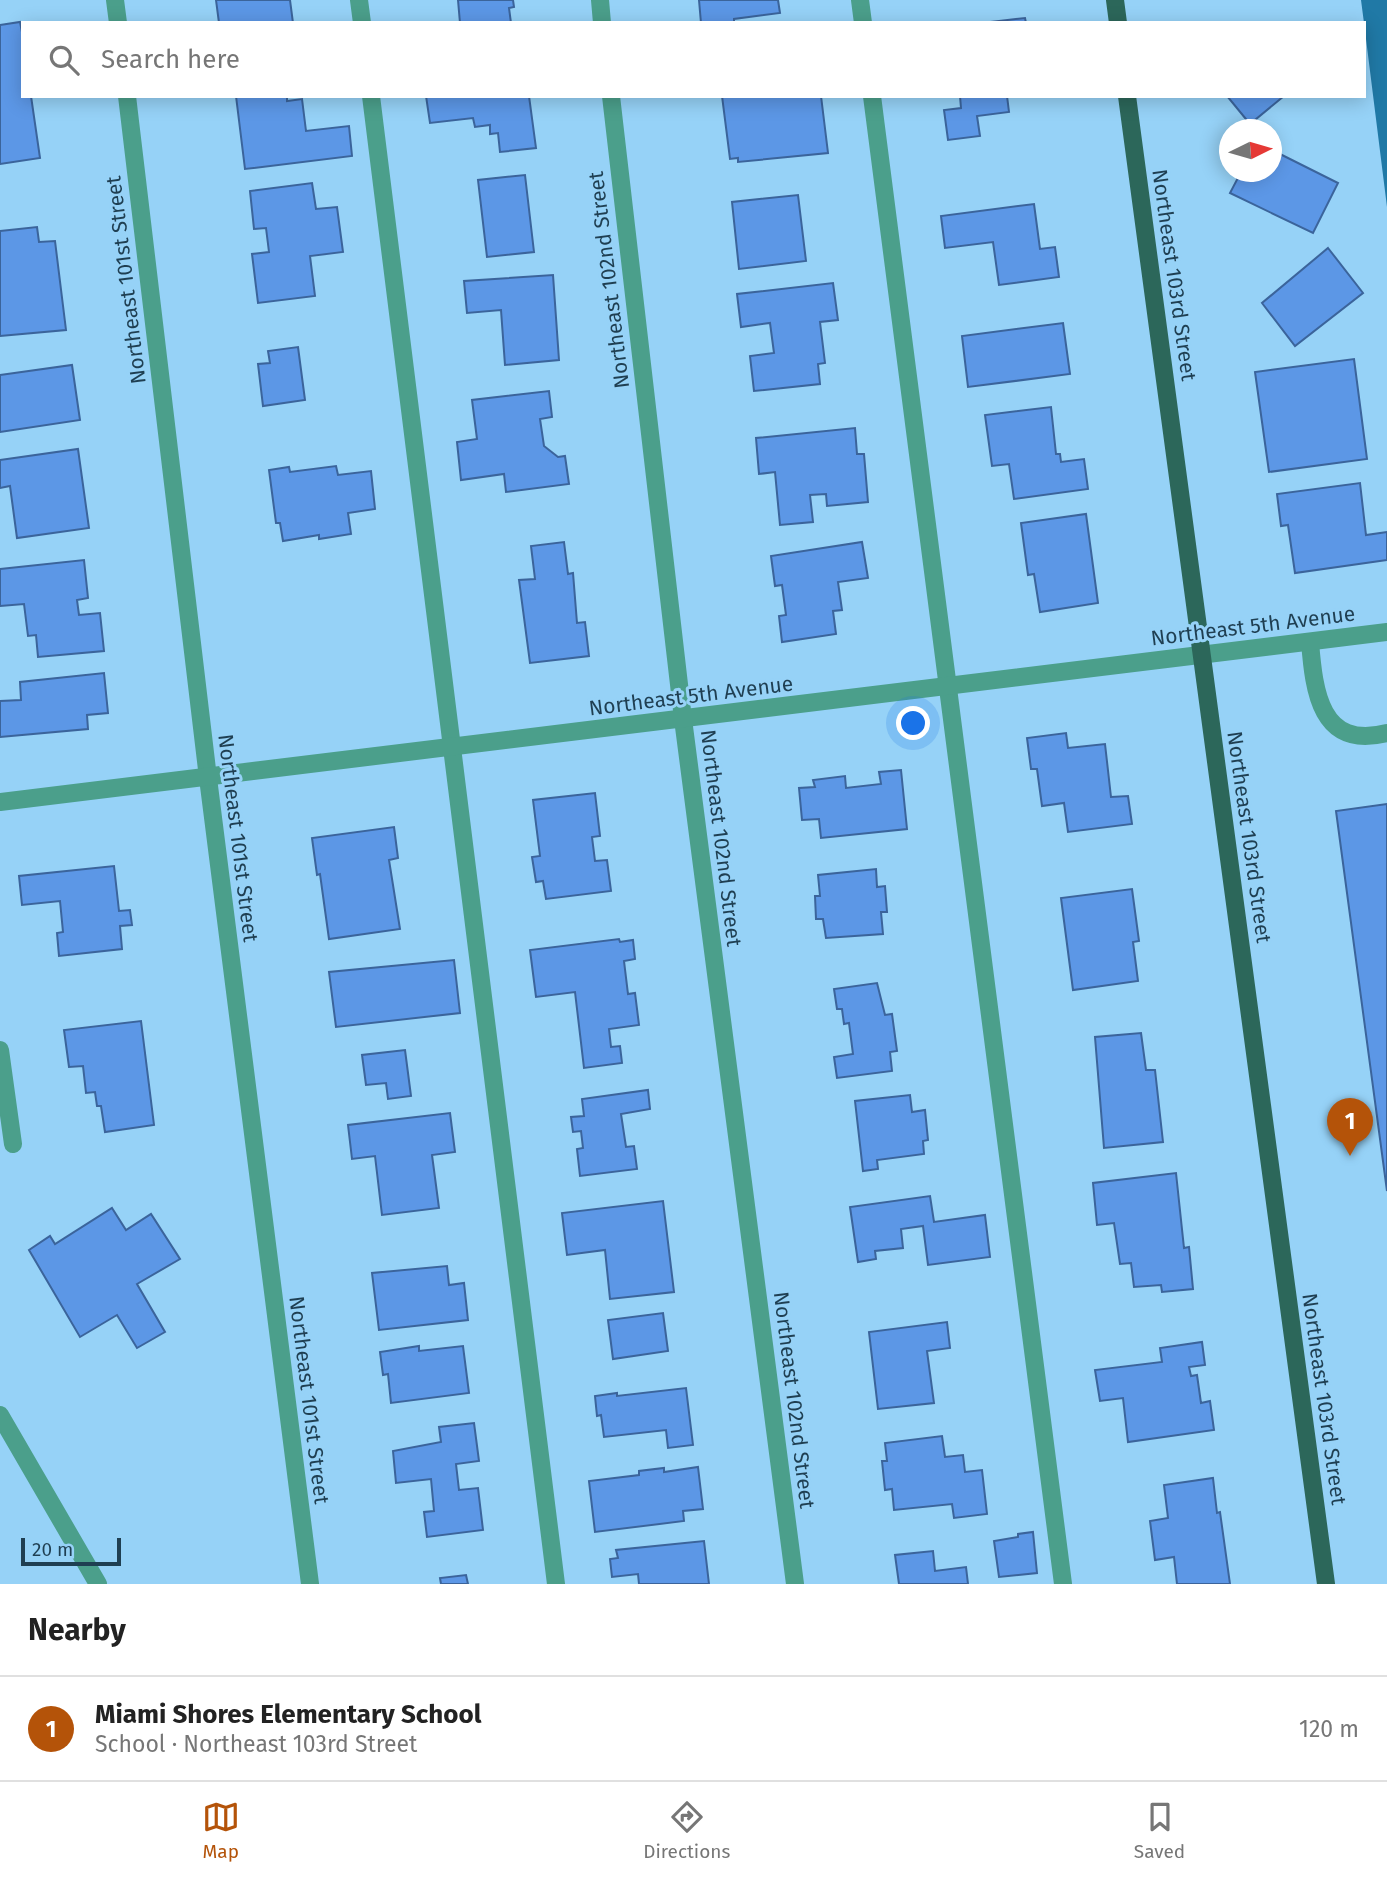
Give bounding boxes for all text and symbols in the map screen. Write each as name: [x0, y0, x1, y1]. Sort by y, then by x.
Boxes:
search box: [21, 21, 1366, 98]
icon: search: [45, 41, 83, 79]
text: Search here: [101, 44, 240, 75]
north arrow: [1219, 119, 1282, 182]
street label: Northeast 103rd Street: [1146, 167, 1202, 383]
street label: Northeast 102nd Street: [583, 170, 635, 390]
street label: Northeast 101st Street: [100, 174, 152, 385]
street label: Northeast 5th Avenue: [1149, 601, 1357, 651]
street label: Northeast 5th Avenue: [587, 671, 795, 721]
your location: [896, 706, 930, 740]
street label: Northeast 102nd Street: [695, 728, 747, 948]
street label: Northeast 103rd Street: [1221, 729, 1277, 945]
street label: Northeast 101st Street: [212, 733, 264, 944]
pin: 1: [1327, 1098, 1373, 1156]
street label: Northeast 102nd Street: [768, 1290, 820, 1510]
street label: Northeast 103rd Street: [1296, 1291, 1352, 1507]
street label: Northeast 101st Street: [283, 1295, 335, 1506]
scale bar: [21, 1535, 121, 1567]
text: 20 m: [32, 1538, 73, 1561]
text: Nearby: [28, 1612, 126, 1648]
text: Miami Shores Elementary School: [95, 1699, 481, 1730]
text: 1: [46, 1715, 56, 1743]
text: 120 m: [1299, 1715, 1359, 1743]
text: School · Northeast 103rd Street: [95, 1730, 417, 1758]
tab: Map: [202, 1798, 240, 1863]
tab: Directions: [643, 1798, 730, 1863]
tab: Saved: [1134, 1798, 1185, 1863]

